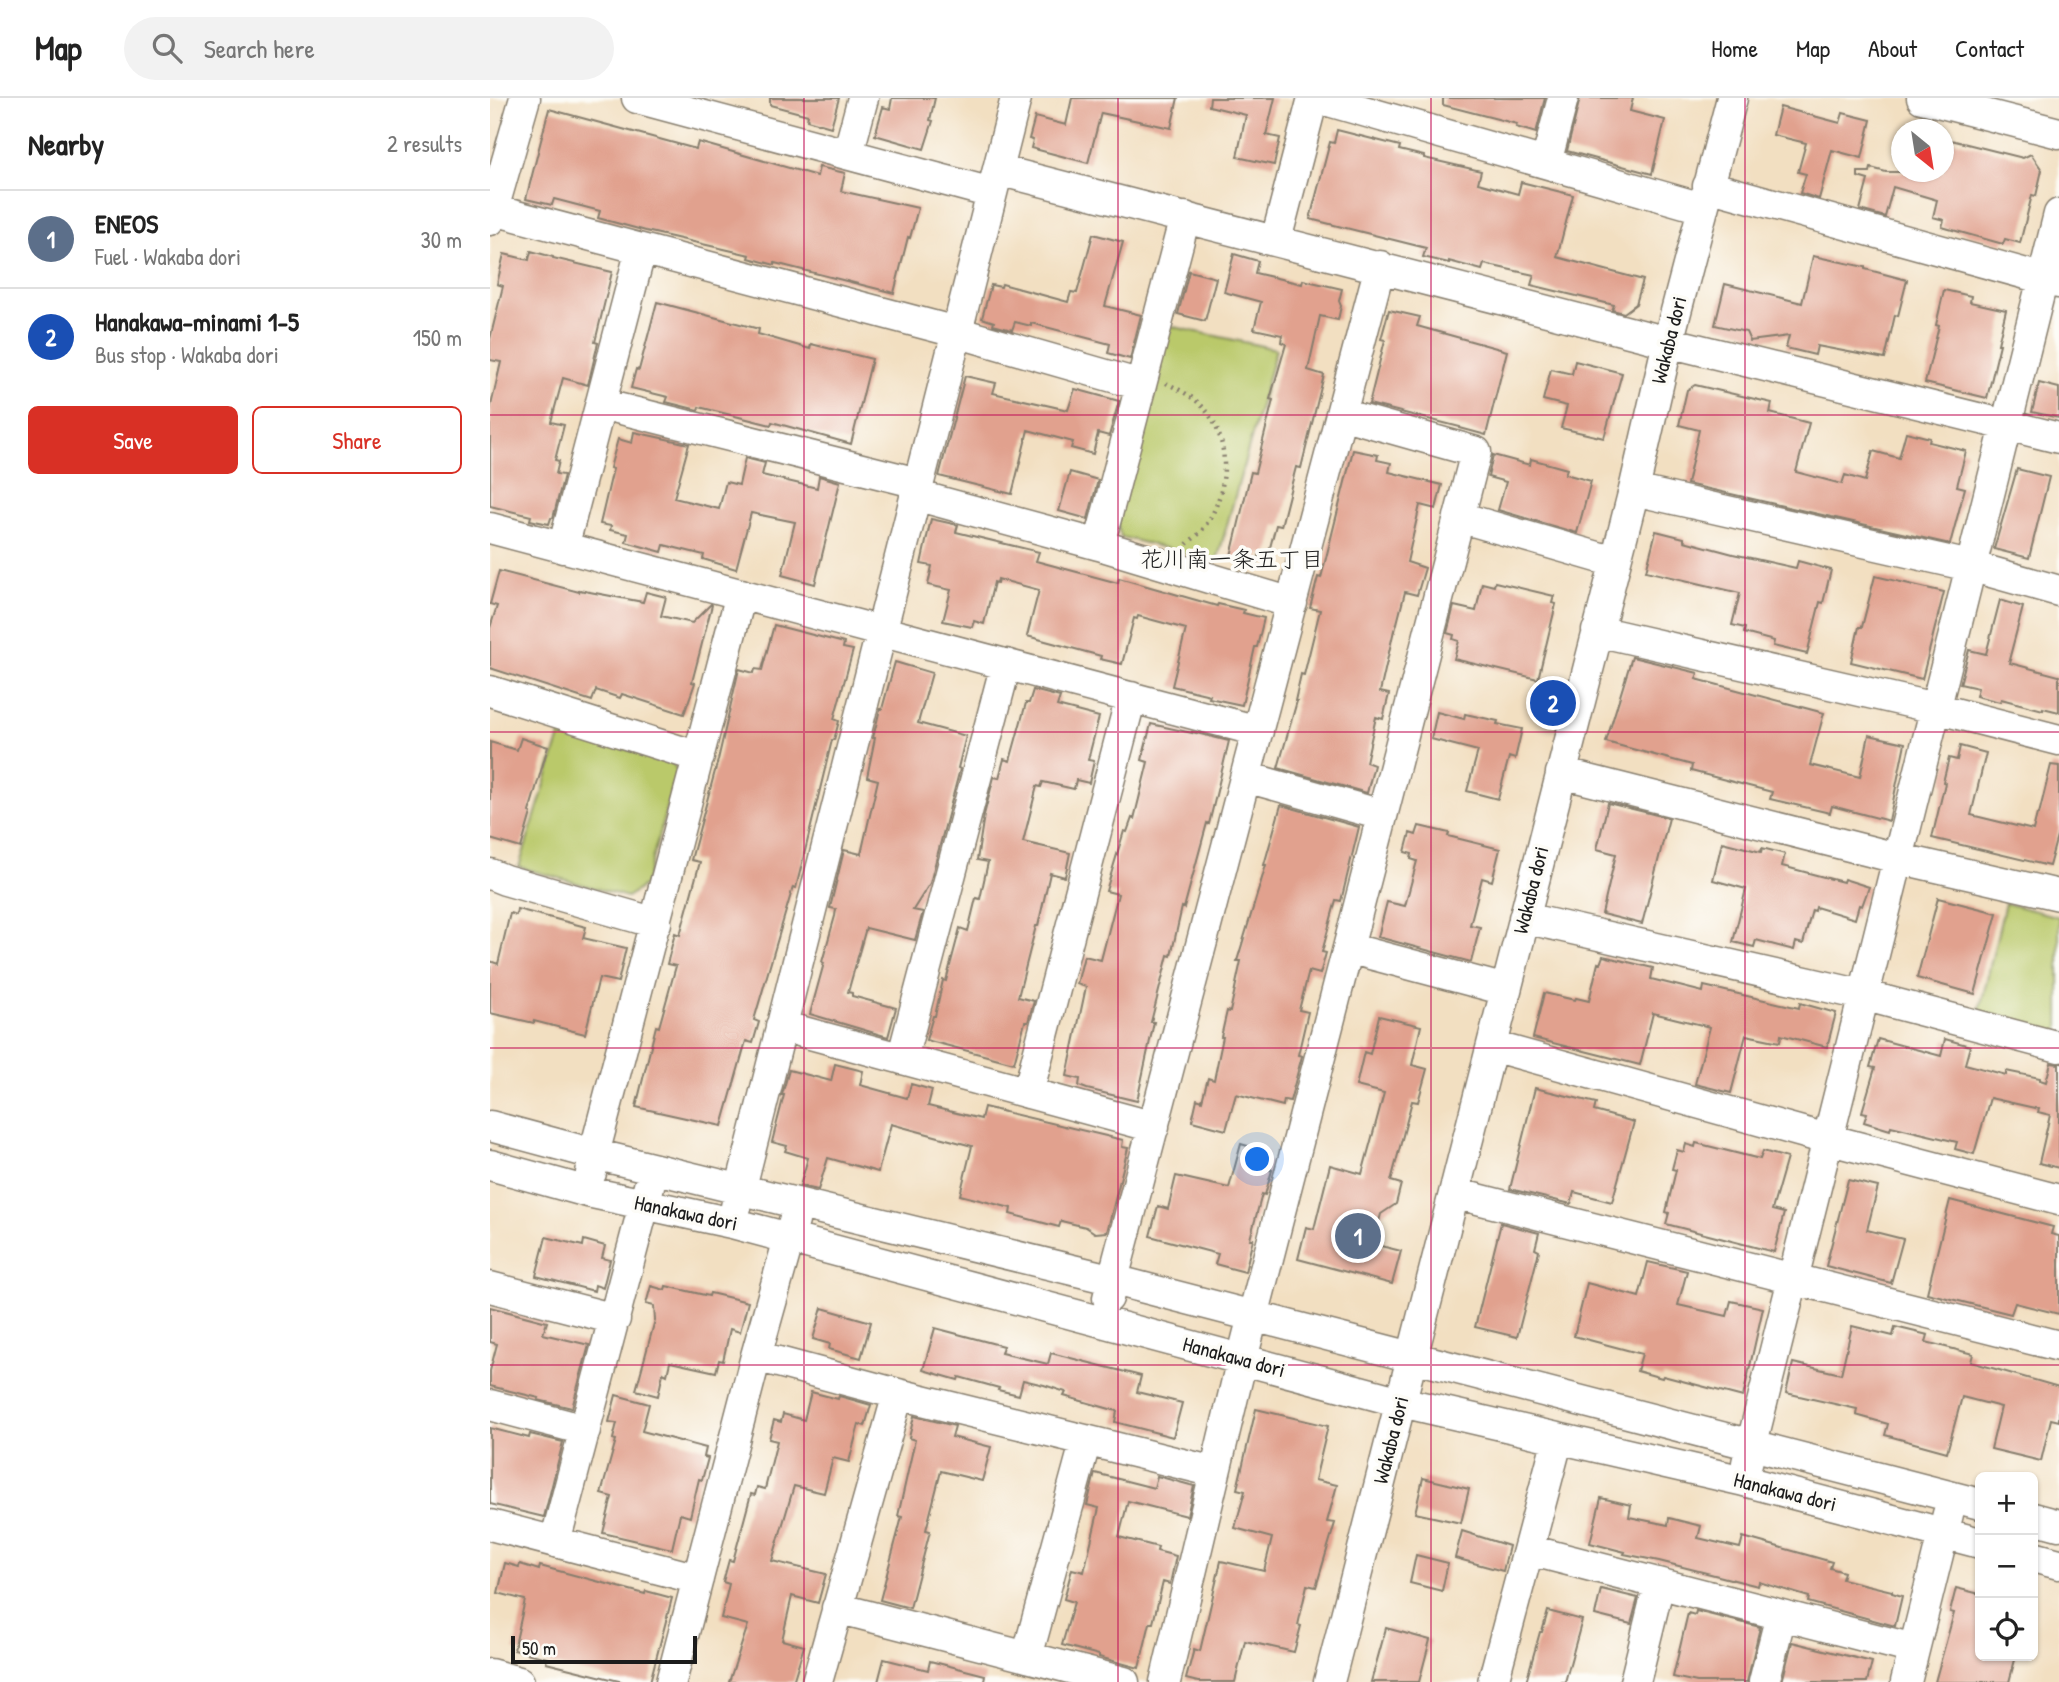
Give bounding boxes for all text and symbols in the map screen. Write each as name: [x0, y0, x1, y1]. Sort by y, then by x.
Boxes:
search box: [124, 17, 614, 80]
text: Map: [35, 26, 82, 70]
icon: search: [148, 29, 186, 67]
text: Search here: [204, 31, 315, 66]
text: Home: [1711, 32, 1758, 64]
text: Map: [1796, 32, 1830, 64]
text: About: [1868, 32, 1917, 64]
text: Contact: [1955, 32, 2024, 64]
north arrow: [1891, 119, 1954, 182]
text: Nearby: [28, 124, 104, 164]
text: 2 results: [387, 128, 462, 159]
text: ENEOS: [95, 206, 158, 241]
text: 1: [47, 224, 55, 255]
text: 30 m: [420, 224, 462, 255]
text: Fuel · Wakaba dori: [95, 241, 241, 272]
street label: Wakaba dori: [1644, 293, 1693, 387]
text: Hanakawa-minami 1-5: [95, 304, 299, 339]
text: 2: [46, 322, 56, 353]
text: 150 m: [413, 322, 462, 353]
text: Bus stop · Wakaba dori: [95, 339, 279, 370]
button: Save: [28, 406, 238, 474]
button: Share: [252, 406, 462, 474]
district label: 花川南一条五丁目: [1140, 543, 1324, 574]
pin: 2: [1530, 677, 1576, 729]
street label: Wakaba dori: [1506, 843, 1555, 937]
your location: [1240, 1142, 1274, 1176]
street label: Hanakawa dori: [632, 1187, 740, 1238]
pin: 1: [1335, 1210, 1381, 1262]
street label: Hanakawa dori: [1180, 1329, 1289, 1384]
street label: Wakaba dori: [1366, 1393, 1415, 1487]
street label: Hanakawa dori: [1731, 1465, 1840, 1518]
map controls: [1975, 1472, 2038, 1661]
button: +: [1975, 1472, 2038, 1535]
button: −: [1975, 1535, 2038, 1598]
button: locate: [1975, 1598, 2038, 1661]
scale bar: [511, 1633, 696, 1665]
text: 50 m: [522, 1635, 556, 1661]

